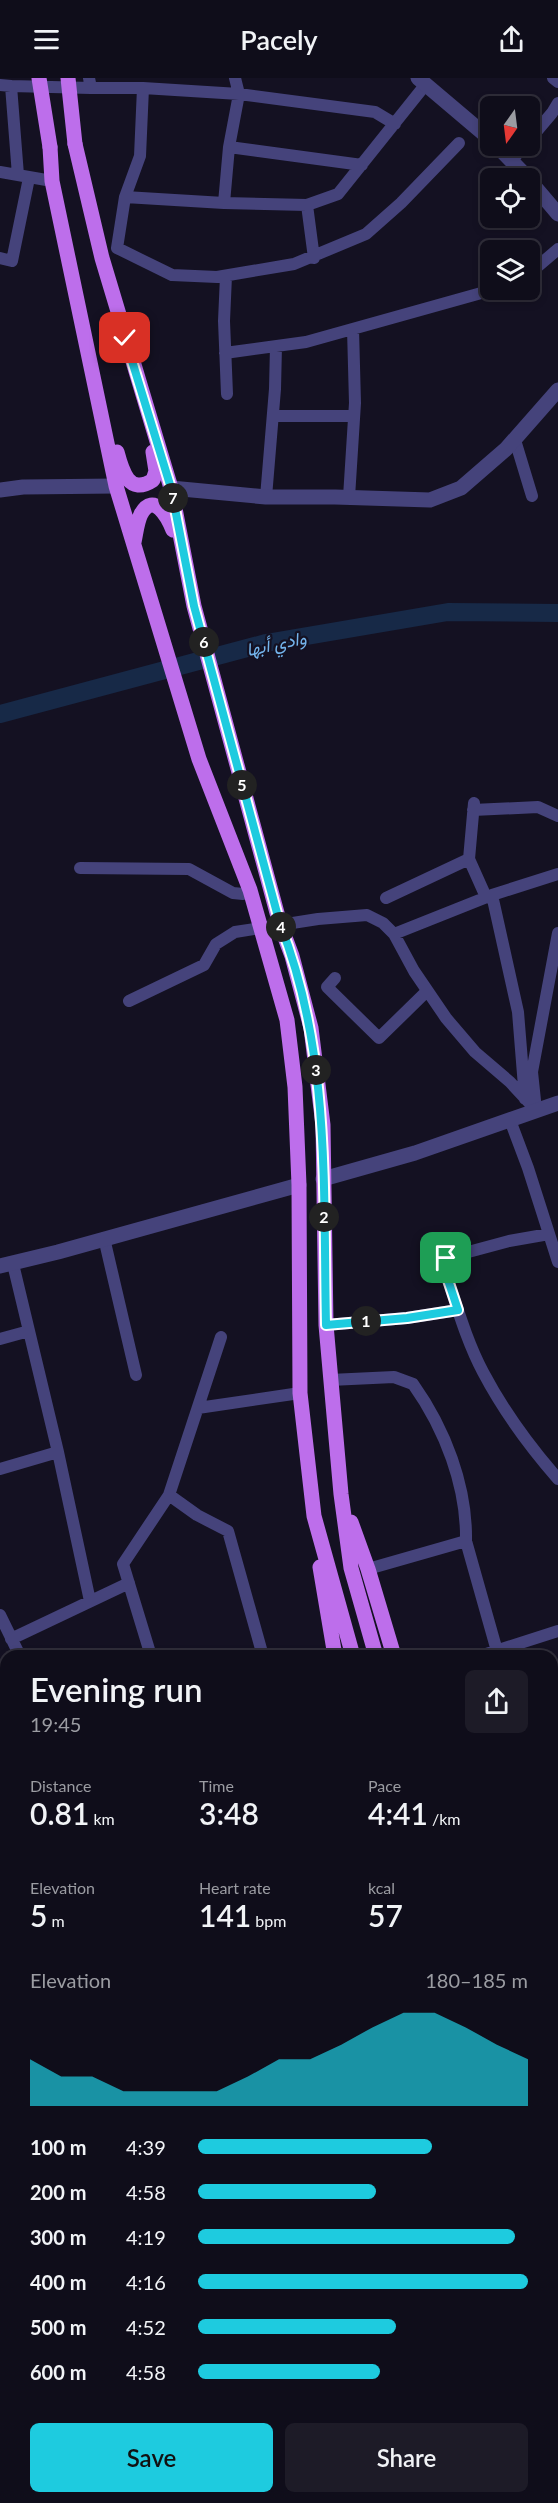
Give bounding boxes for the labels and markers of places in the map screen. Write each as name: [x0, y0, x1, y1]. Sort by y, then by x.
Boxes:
pin: [99, 312, 150, 363]
pin: 7: [158, 483, 188, 513]
pin: 6: [189, 627, 219, 657]
pin: 5: [227, 770, 257, 800]
pin: 4: [266, 912, 296, 942]
pin: 3: [301, 1055, 331, 1085]
pin: 2: [309, 1202, 339, 1232]
pin: [420, 1232, 471, 1283]
pin: 1: [351, 1306, 381, 1336]

